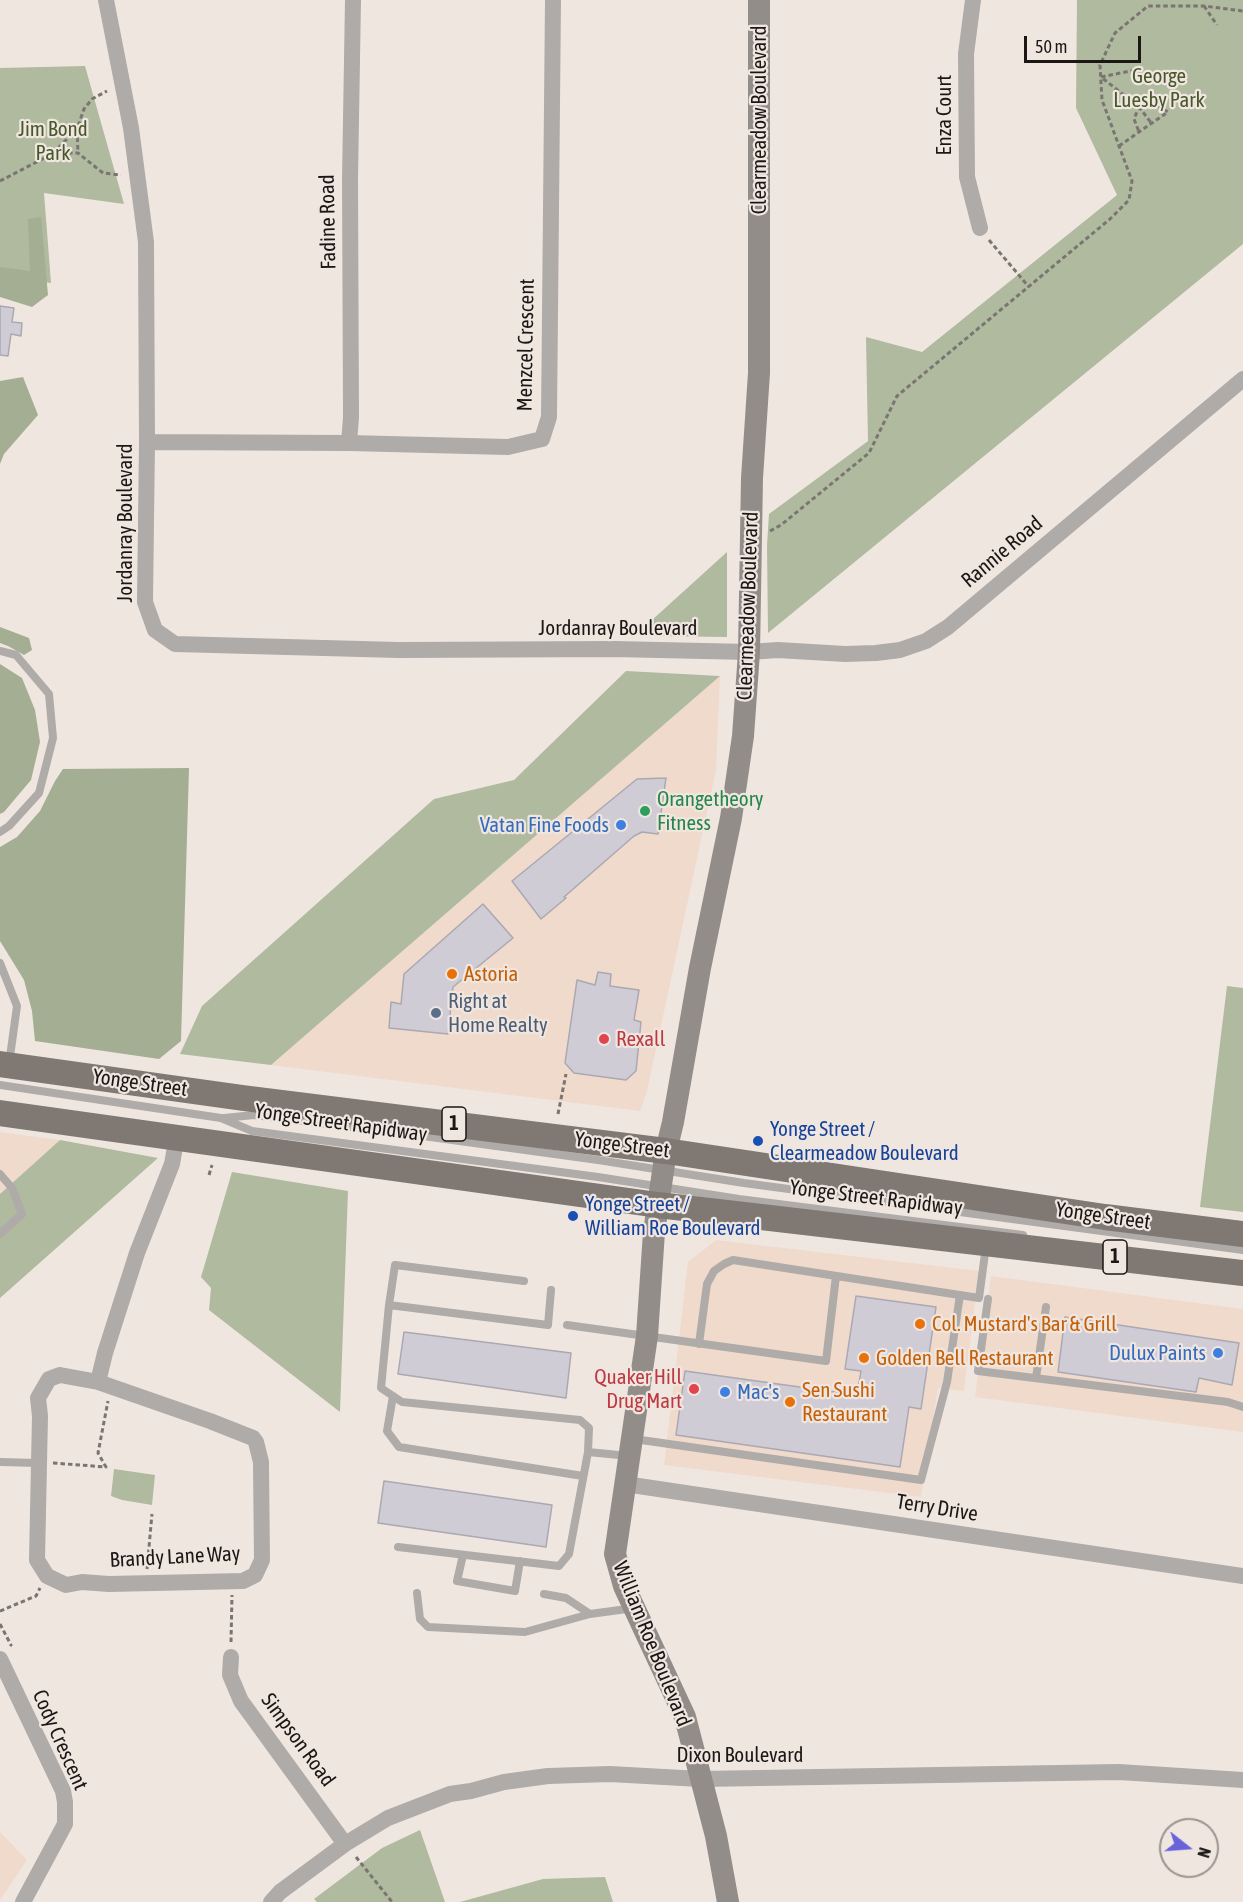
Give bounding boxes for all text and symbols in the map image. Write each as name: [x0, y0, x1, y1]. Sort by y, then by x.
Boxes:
scale bar: [1027, 24, 1144, 62]
street label: Clearmeadow Boulevard: [746, 26, 772, 214]
text: 50 m: [1035, 36, 1067, 57]
park label: George Luesby Park: [1113, 63, 1205, 113]
street label: Enza Court: [931, 75, 957, 155]
park label: Jim Bond Park: [18, 116, 88, 166]
street label: Fadine Road: [315, 174, 341, 270]
street label: Menzcel Crescent: [512, 278, 540, 412]
street label: Jordanray Boulevard: [112, 444, 138, 602]
street label: Clearmeadow Boulevard: [732, 511, 764, 701]
street label: Rannie Road: [956, 511, 1048, 593]
street label: Jordanray Boulevard: [539, 615, 697, 641]
place label: Orangetheory Fitness: [657, 786, 764, 836]
marker: Orangetheory Fitness: [638, 804, 652, 818]
place label: Vatan Fine Foods: [480, 812, 609, 838]
marker: Vatan Fine Foods: [614, 818, 628, 832]
place label: Astoria: [464, 961, 518, 987]
marker: Astoria: [445, 967, 459, 981]
place label: Right at Home Realty: [448, 988, 548, 1038]
marker: Right at Home Realty: [429, 1006, 443, 1020]
place label: Rexall: [616, 1026, 665, 1052]
marker: Rexall: [597, 1032, 611, 1046]
street label: Yonge Street: [91, 1064, 189, 1102]
street label: Yonge Street Rapidway: [253, 1098, 429, 1148]
road number: 1: [442, 1107, 466, 1141]
place label: Yonge Street / Clearmeadow Boulevard: [770, 1116, 959, 1166]
street label: Yonge Street: [573, 1127, 671, 1163]
marker: Yonge Street / Clearmeadow Boulevard: [751, 1134, 765, 1148]
street label: Yonge Street Rapidway: [788, 1175, 964, 1221]
place label: Yonge Street / William Roe Boulevard: [585, 1191, 761, 1241]
street label: Yonge Street: [1054, 1197, 1152, 1235]
marker: Yonge Street / William Roe Boulevard: [566, 1209, 580, 1223]
road number: 1: [1103, 1240, 1127, 1274]
place label: Col. Mustard's Bar & Grill: [932, 1311, 1117, 1337]
marker: Col. Mustard's Bar & Grill: [913, 1317, 927, 1331]
place label: Dulux Paints: [1109, 1340, 1206, 1366]
place label: Golden Bell Restaurant: [876, 1345, 1054, 1371]
marker: Dulux Paints: [1211, 1346, 1225, 1360]
marker: Golden Bell Restaurant: [857, 1351, 871, 1365]
place label: Quaker Hill Drug Mart: [594, 1364, 682, 1414]
place label: Sen Sushi Restaurant: [802, 1377, 887, 1427]
place label: Mac's: [737, 1379, 779, 1405]
marker: Quaker Hill Drug Mart: [687, 1382, 701, 1396]
marker: Mac's: [718, 1385, 732, 1399]
marker: Sen Sushi Restaurant: [783, 1395, 797, 1409]
street label: Terry Drive: [894, 1489, 980, 1527]
street label: Brandy Lane Way: [109, 1541, 241, 1573]
street label: William Roe Boulevard: [607, 1558, 697, 1730]
street label: Cody Crescent: [27, 1686, 93, 1794]
street label: Simpson Road: [256, 1688, 340, 1792]
street label: Dixon Boulevard: [677, 1742, 803, 1768]
north arrow: [1159, 1818, 1219, 1878]
text: N: [1194, 1846, 1214, 1860]

